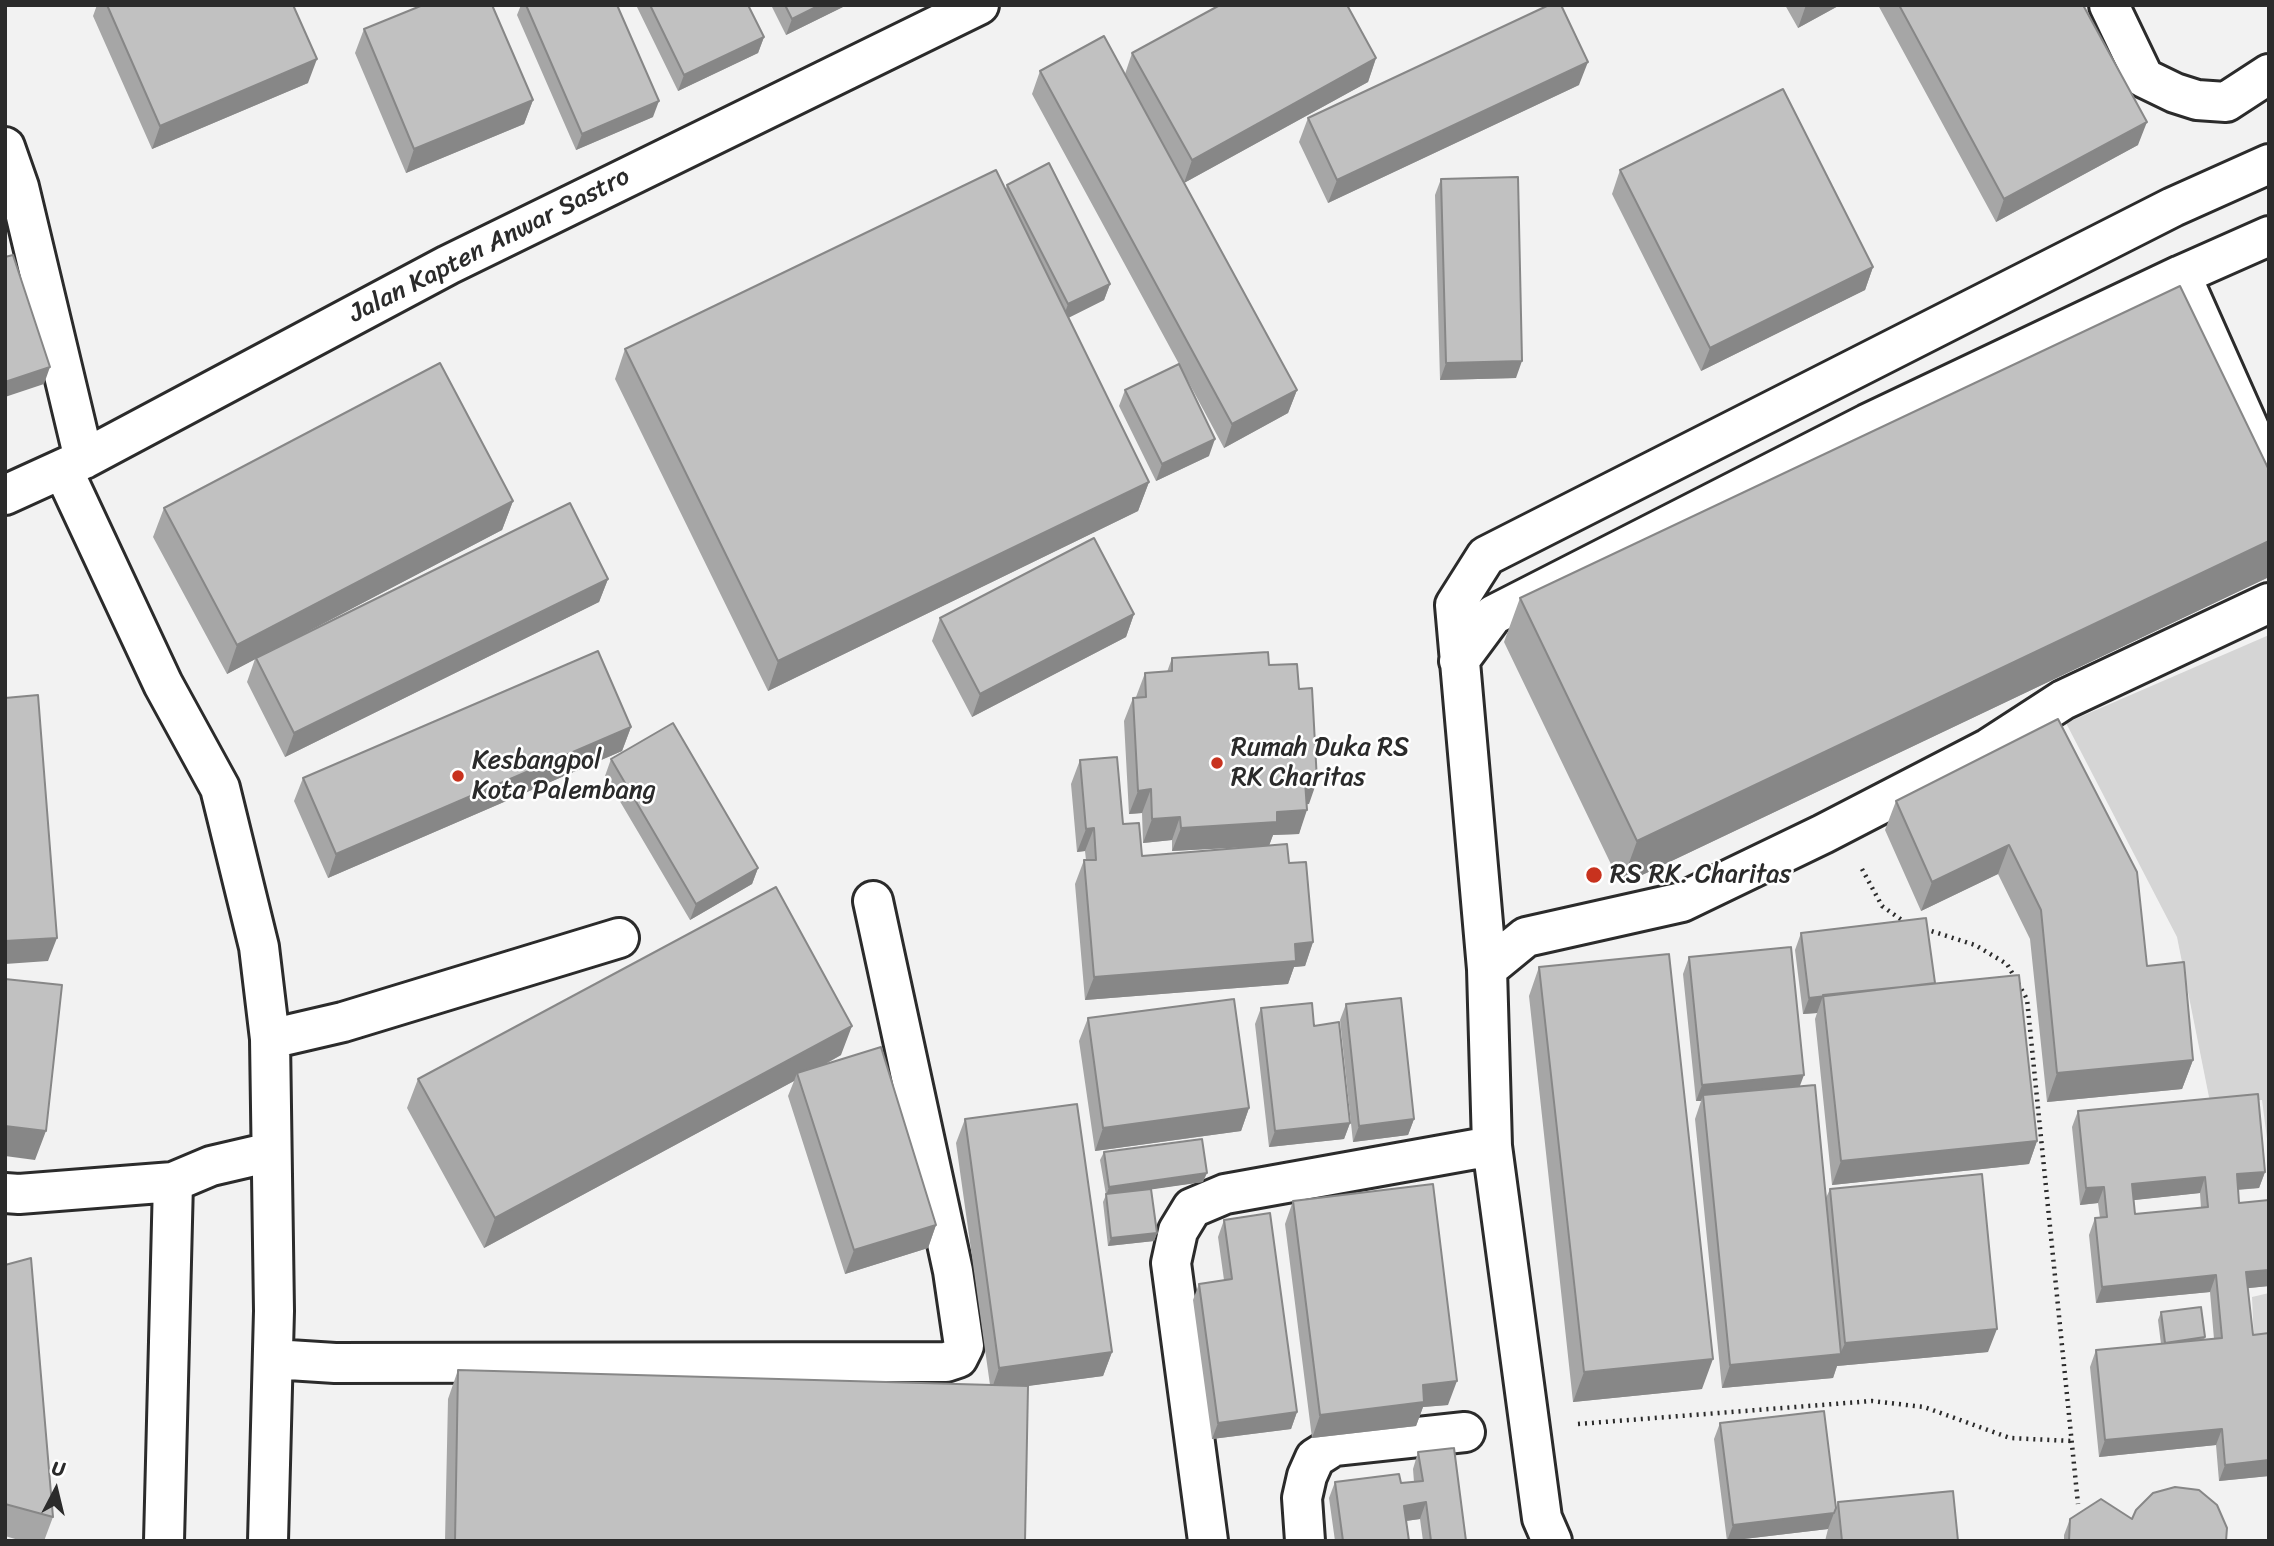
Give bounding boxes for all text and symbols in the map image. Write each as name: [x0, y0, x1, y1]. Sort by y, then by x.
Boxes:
street label: Jalan Kapten Anwar Sastro: [344, 162, 636, 330]
place label: Rumah Duka RS RK Charitas: [1231, 732, 1409, 794]
place label: Kesbangpol Kota Palembang: [472, 745, 656, 806]
marker: Rumah Duka RS RK Charitas: [1209, 755, 1225, 771]
marker: Kesbangpol Kota Palembang: [450, 768, 466, 784]
place label: RS RK. Charitas: [1610, 859, 1791, 891]
marker: RS RK. Charitas: [1584, 865, 1604, 885]
text: U: [50, 1452, 67, 1486]
north arrow: [21, 1455, 91, 1525]

